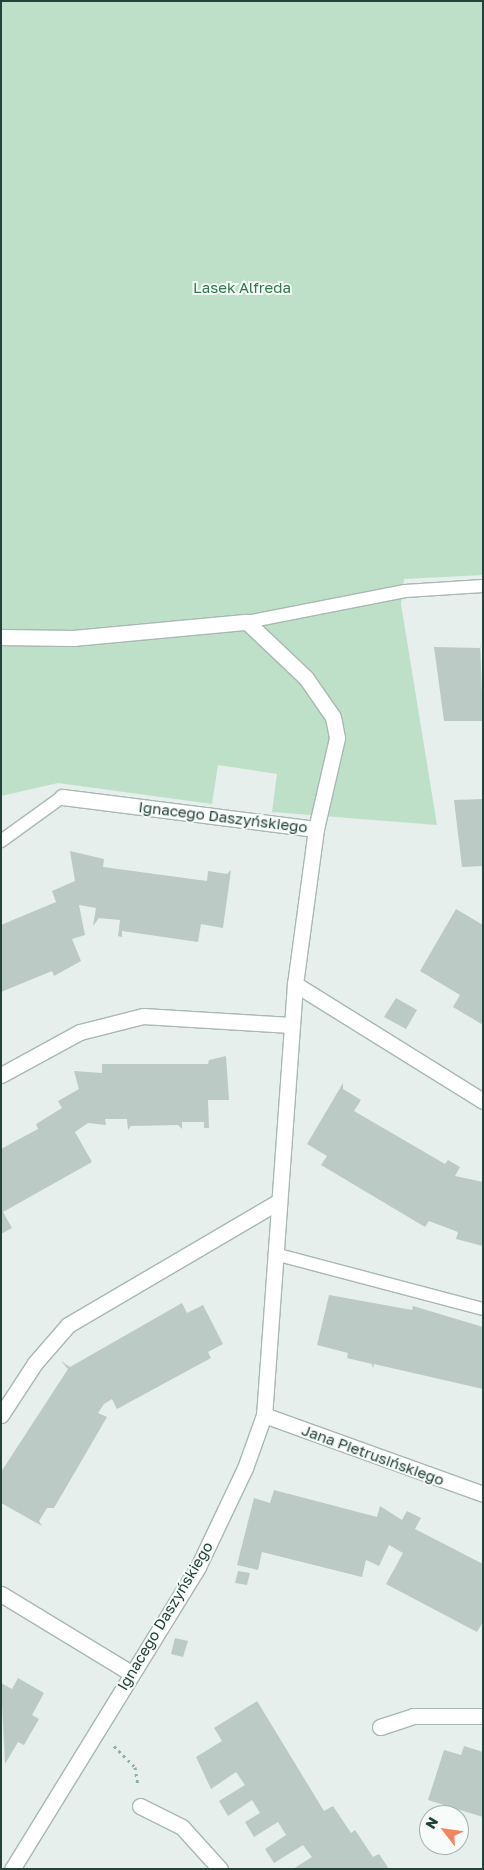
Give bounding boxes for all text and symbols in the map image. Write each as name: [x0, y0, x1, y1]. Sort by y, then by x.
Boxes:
park label: Lasek Alfreda: [193, 279, 291, 297]
street label: Ignacego Daszyńskiego: [137, 798, 309, 836]
street label: Jana Pietrusińskiego: [299, 1421, 447, 1489]
street label: Ignacego Daszyńskiego: [113, 1538, 217, 1694]
north arrow: [419, 1805, 469, 1855]
text: N: [421, 1814, 441, 1832]

